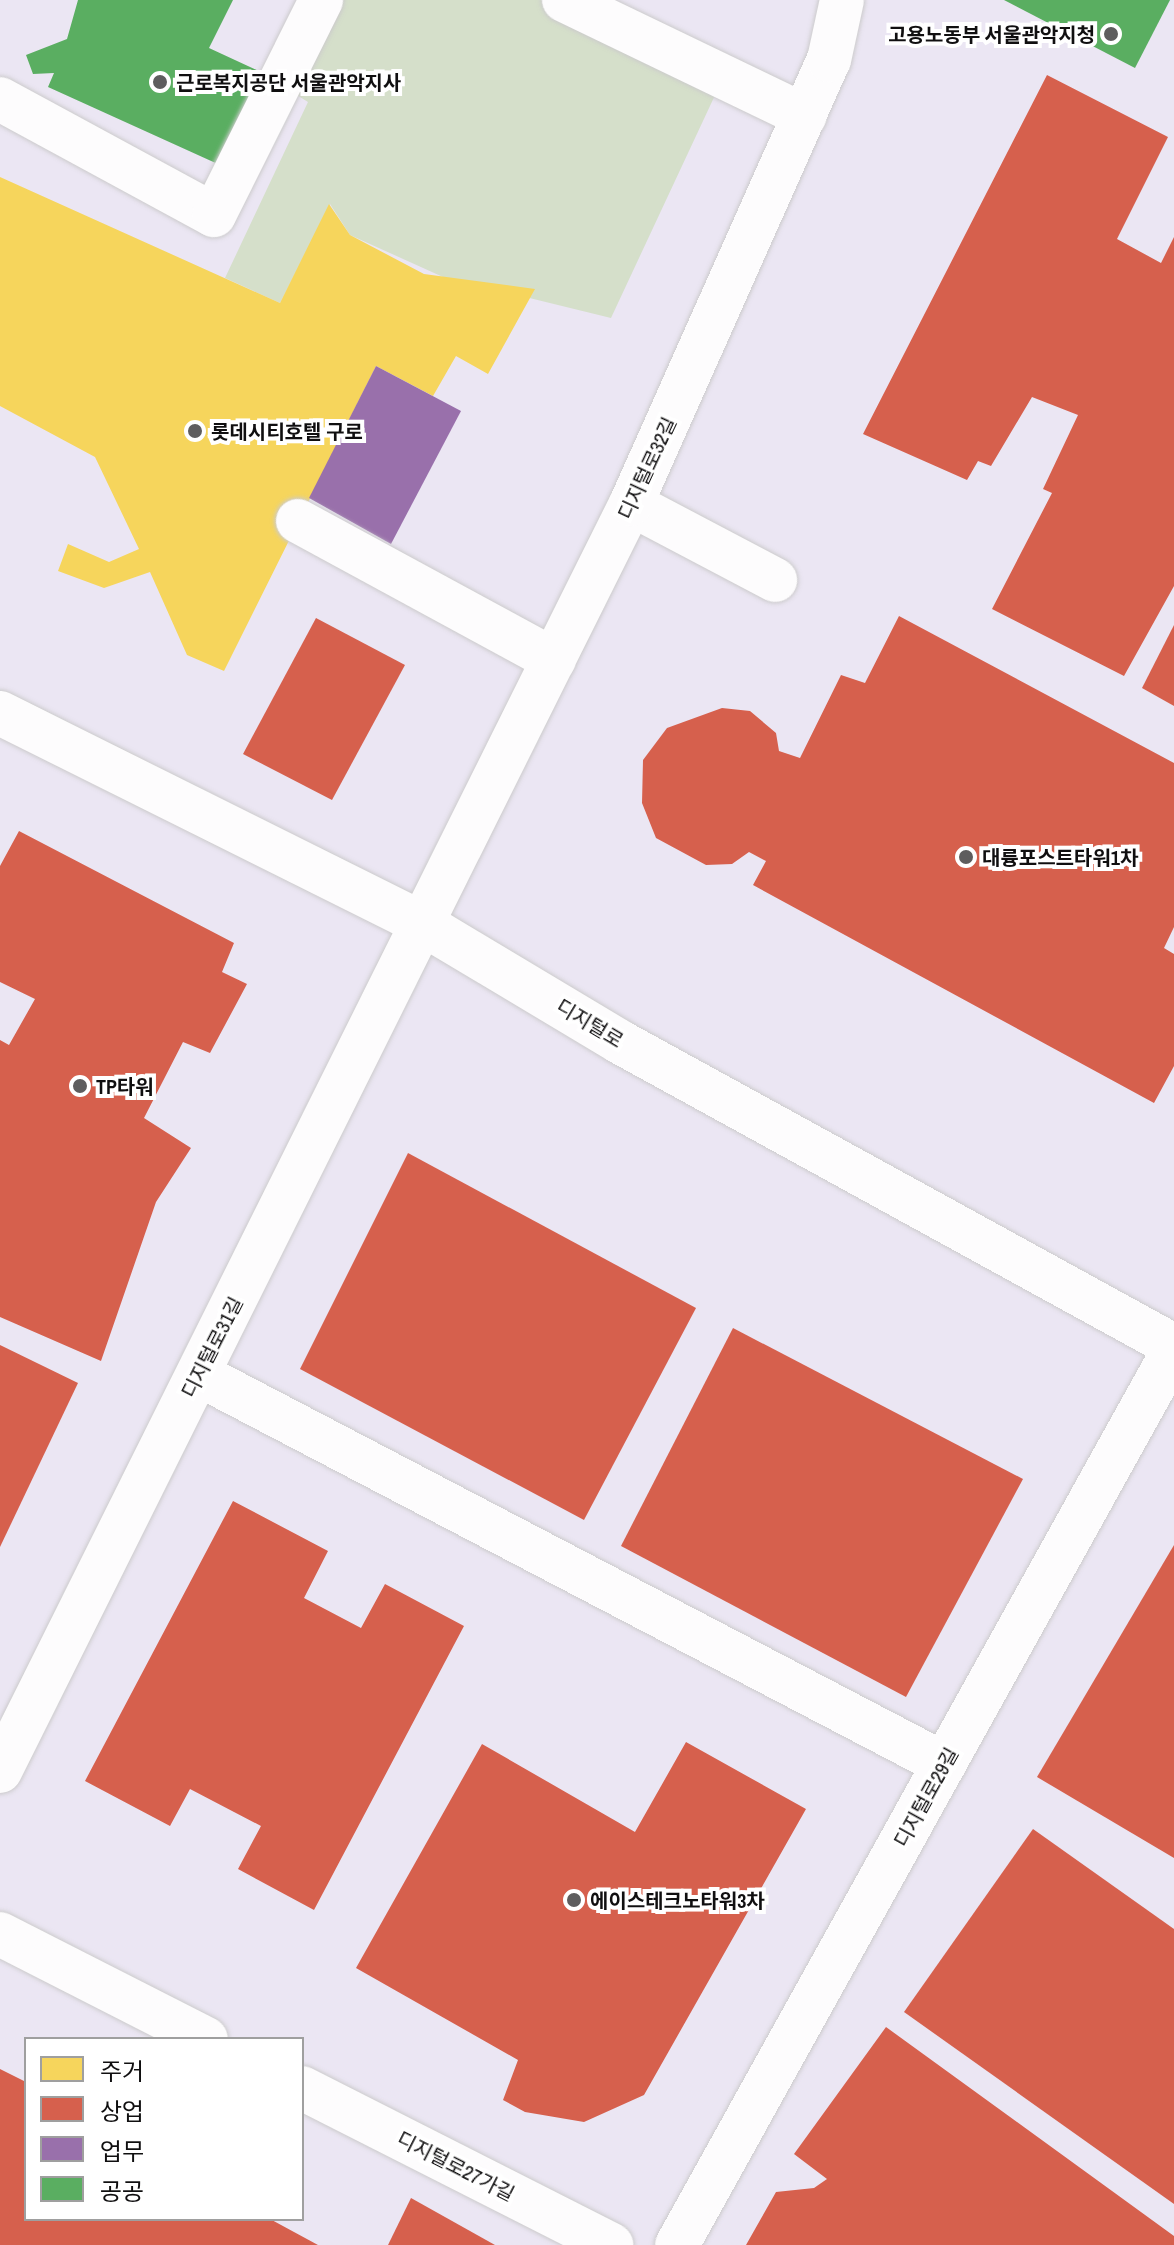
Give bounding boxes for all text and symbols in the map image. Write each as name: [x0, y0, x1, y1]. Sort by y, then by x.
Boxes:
place label: 고용노동부 서울관악지청: [888, 22, 1095, 46]
marker: 고용노동부 서울관악지청: [1102, 25, 1120, 43]
place label: 근로복지공단 서울관악지사: [176, 70, 401, 94]
marker: 근로복지공단 서울관악지사: [151, 73, 169, 91]
street label: 디지털로32길: [613, 413, 681, 523]
place label: 롯데시티호텔 구로: [211, 419, 363, 443]
marker: 롯데시티호텔 구로: [186, 422, 204, 440]
place label: 대륭포스트타워1차: [982, 845, 1138, 869]
marker: 대륭포스트타워1차: [957, 848, 975, 866]
street label: 디지털로: [552, 994, 628, 1052]
place label: TP타워: [96, 1074, 154, 1098]
marker: TP타워: [71, 1077, 89, 1095]
street label: 디지털로31길: [176, 1292, 248, 1402]
street label: 디지털로29길: [889, 1743, 963, 1851]
place label: 에이스테크노타워3차: [590, 1888, 765, 1912]
marker: 에이스테크노타워3차: [565, 1891, 583, 1909]
legend: [24, 2037, 304, 2221]
text: 주거: [100, 2055, 144, 2087]
text: 상업: [100, 2095, 144, 2127]
street label: 디지털로27가길: [393, 2126, 519, 2206]
text: 업무: [100, 2135, 144, 2167]
text: 공공: [100, 2175, 144, 2207]

